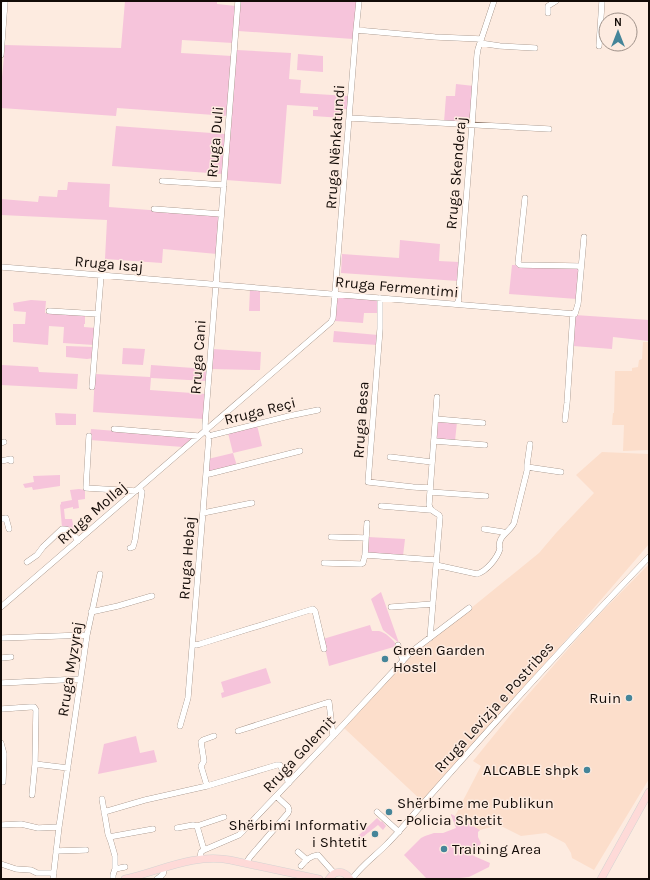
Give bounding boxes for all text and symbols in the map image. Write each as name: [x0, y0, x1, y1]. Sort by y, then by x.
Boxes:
north arrow: [598, 12, 638, 52]
text: N: [614, 16, 622, 29]
street label: Rruga Nënkatundi: [322, 84, 348, 210]
street label: Rruga Duli: [203, 106, 227, 178]
street label: Rruga Skenderaj: [442, 116, 470, 230]
street label: Rruga Isaj: [74, 252, 144, 276]
street label: Rruga Fermentimi: [334, 273, 460, 301]
street label: Rruga Cani: [186, 319, 210, 395]
street label: Rruga Besa: [349, 381, 373, 459]
street label: Rruga Reçi: [222, 393, 298, 429]
street label: Rruga Mollaj: [54, 478, 130, 548]
street label: Rruga Hebaj: [175, 516, 199, 600]
street label: Rruga Myzyraj: [54, 620, 86, 718]
street label: Rruga Levizja e Postribes: [430, 638, 558, 776]
place label: Green Garden Hostel: [393, 641, 485, 676]
marker: Green Garden Hostel: [380, 654, 390, 664]
place label: Ruin: [589, 689, 621, 707]
marker: Ruin: [624, 693, 634, 703]
street label: Rruga Golemit: [259, 712, 339, 796]
place label: ALCABLE shpk: [483, 761, 579, 779]
marker: ALCABLE shpk: [582, 765, 592, 775]
place label: Shërbime me Publikun - Policia Shtetit: [397, 794, 554, 829]
marker: Shërbime me Publikun - Policia Shtetit: [384, 807, 394, 817]
place label: Shërbimi Informativ i Shtetit: [228, 816, 367, 851]
marker: Shërbimi Informativ i Shtetit: [370, 829, 380, 839]
place label: Training Area: [452, 840, 541, 858]
marker: Training Area: [439, 844, 449, 854]

